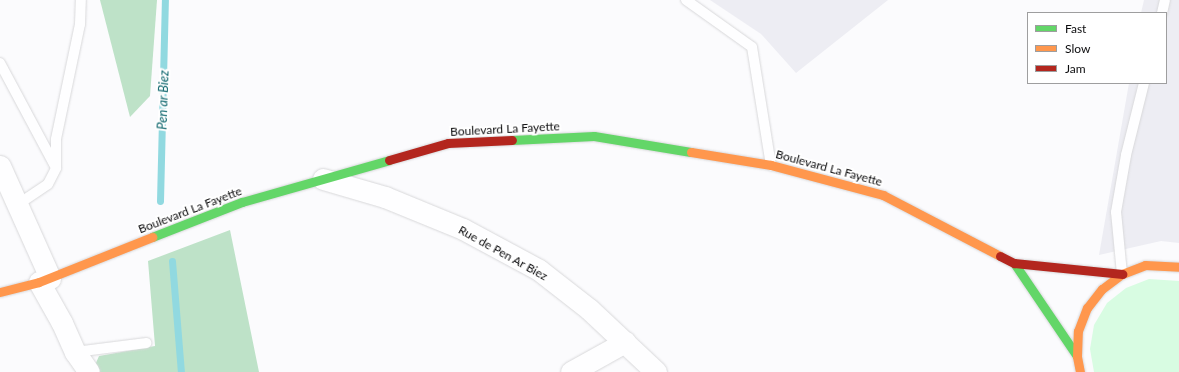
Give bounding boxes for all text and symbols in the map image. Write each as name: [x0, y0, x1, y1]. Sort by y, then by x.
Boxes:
legend: [1027, 12, 1167, 84]
text: Fast: [1065, 21, 1086, 36]
text: Slow: [1065, 41, 1090, 56]
text: Jam: [1065, 61, 1086, 76]
water label: Pen ar Biez: [154, 70, 172, 130]
street label: Boulevard La Fayette: [450, 119, 560, 139]
street label: Boulevard La Fayette: [774, 147, 884, 189]
street label: Boulevard La Fayette: [136, 184, 244, 236]
street label: Rue de Pen Ar Biez: [456, 222, 550, 284]

